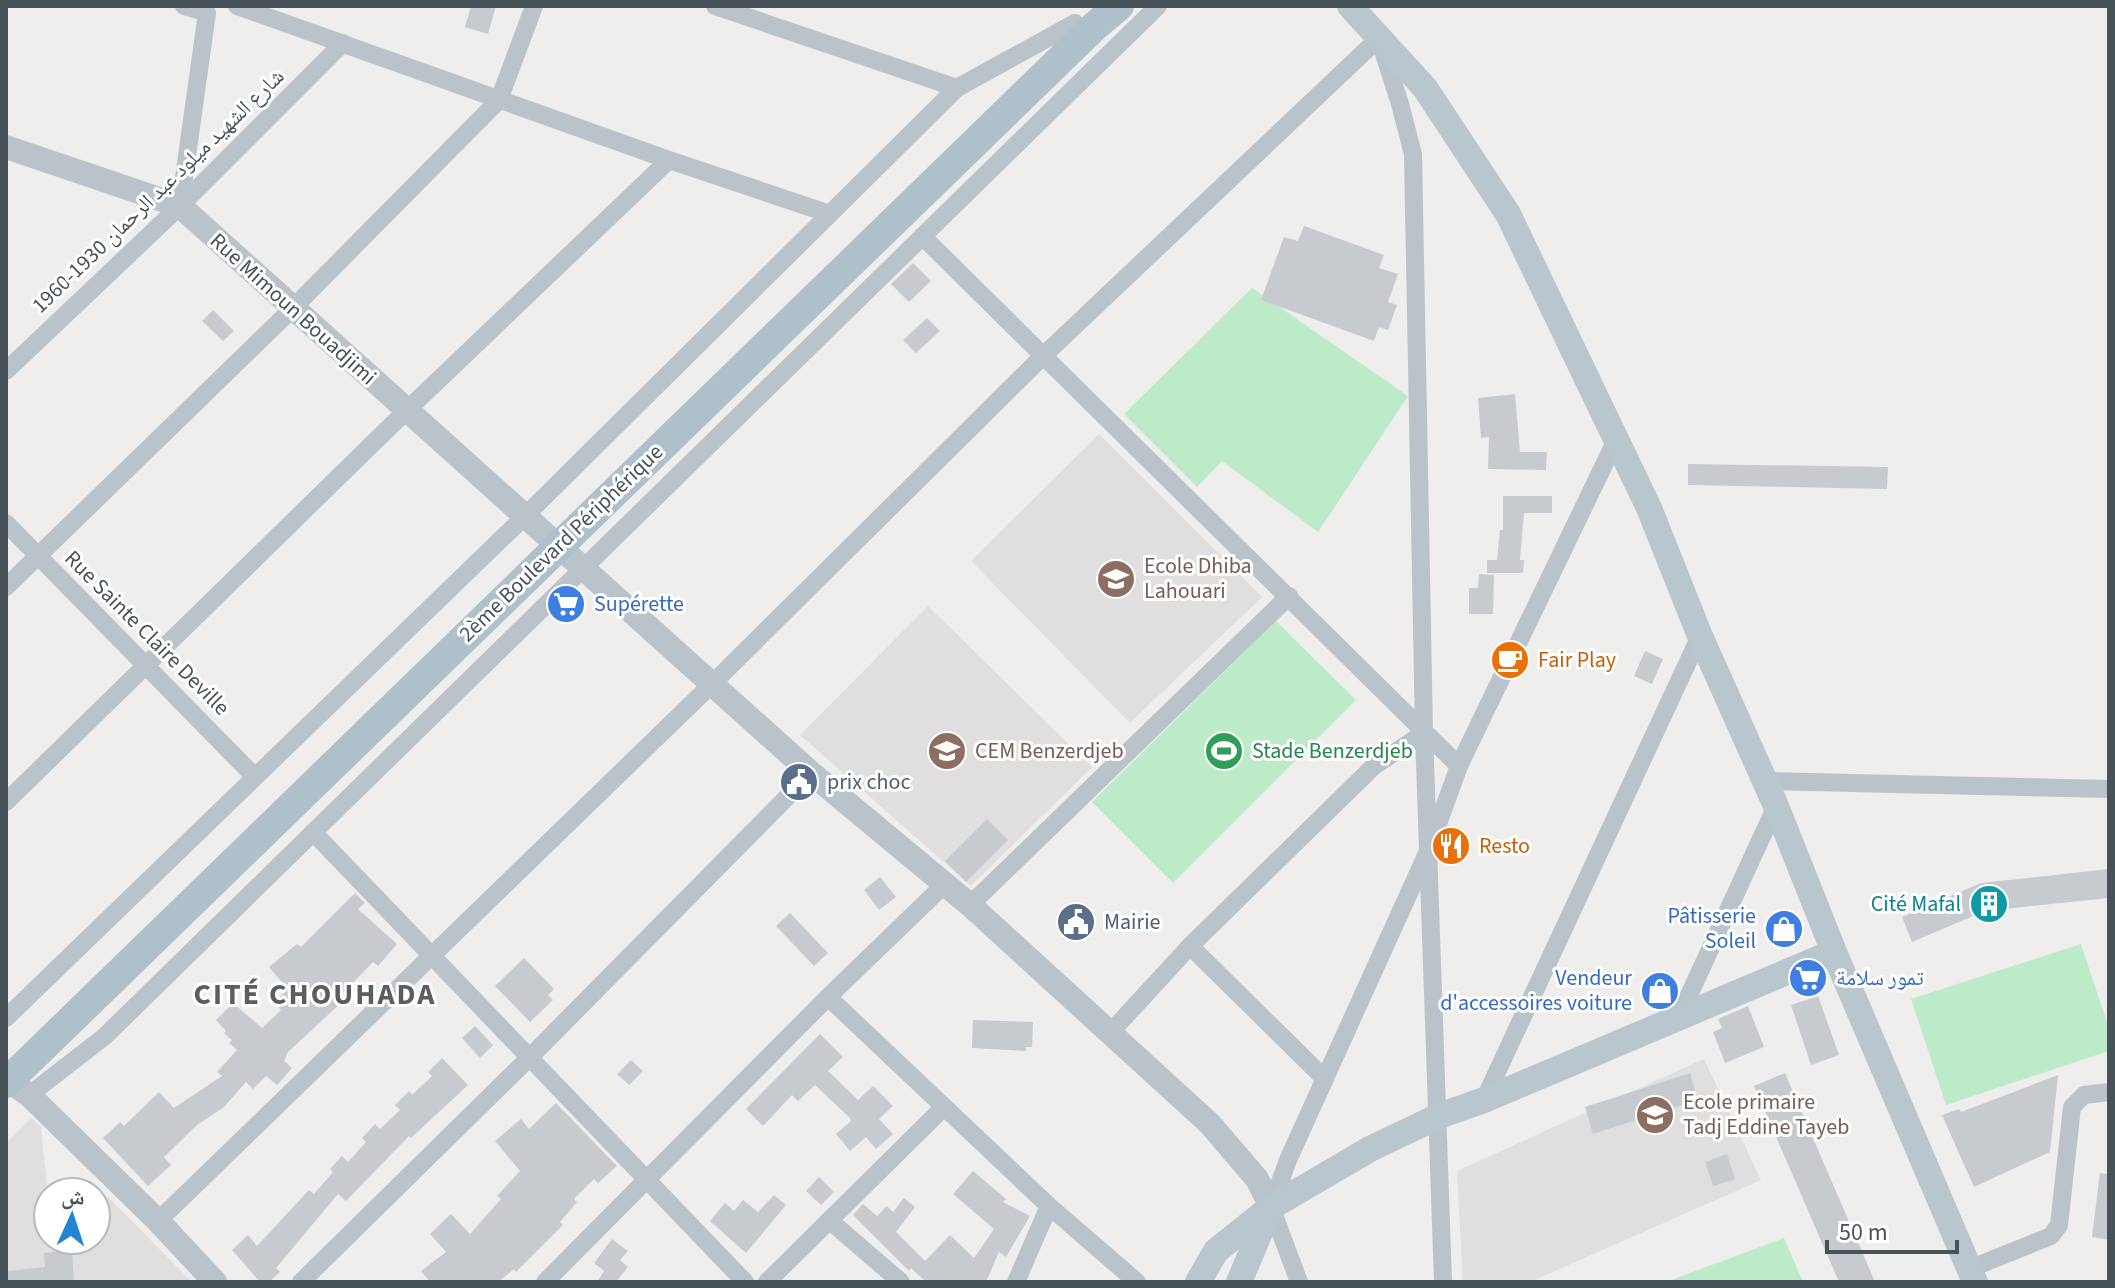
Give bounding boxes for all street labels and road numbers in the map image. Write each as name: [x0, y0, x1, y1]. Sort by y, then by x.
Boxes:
street label: شارع الشهيد ميلود عبد الرحمان 1930-1960: [24, 61, 292, 321]
street label: Rue Mimoun Bouadjimi: [203, 225, 383, 393]
street label: 2ème Boulevard Périphérique: [452, 437, 670, 649]
street label: Rue Sainte Claire Deville: [57, 543, 237, 723]

